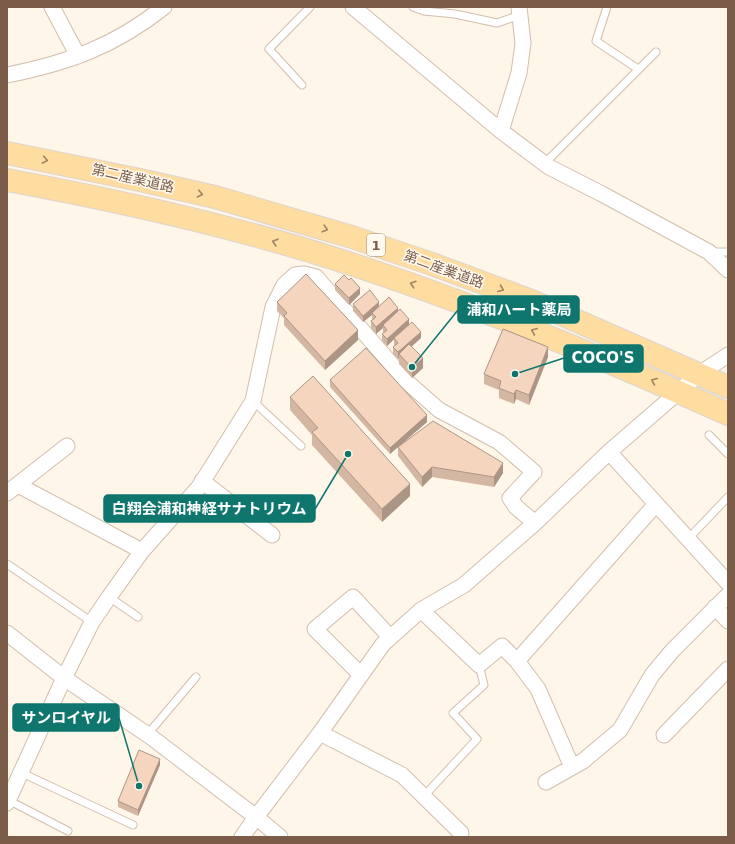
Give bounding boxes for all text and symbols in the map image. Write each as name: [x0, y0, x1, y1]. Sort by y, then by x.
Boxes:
one-way arrow: [42, 155, 48, 164]
street label: 第二産業道路: [90, 161, 176, 195]
one-way arrow: [196, 189, 203, 197]
one-way arrow: [321, 224, 328, 233]
road number: 1: [367, 234, 385, 256]
one-way arrow: [272, 238, 279, 247]
street label: 第二産業道路: [402, 247, 486, 291]
one-way arrow: [409, 281, 416, 289]
one-way arrow: [497, 285, 504, 293]
callout: 浦和ハート薬局: [458, 296, 579, 323]
text: 浦和ハート薬局: [466, 301, 572, 319]
one-way arrow: [530, 328, 537, 336]
callout: COCO'S: [564, 345, 643, 372]
text: COCO'S: [572, 349, 634, 367]
one-way arrow: [650, 378, 657, 386]
callout: 白翔会浦和神経サナトリウム: [104, 495, 315, 522]
text: 白翔会浦和神経サナトリウム: [111, 500, 307, 518]
callout: サンロイヤル: [13, 704, 119, 731]
text: サンロイヤル: [21, 709, 111, 727]

